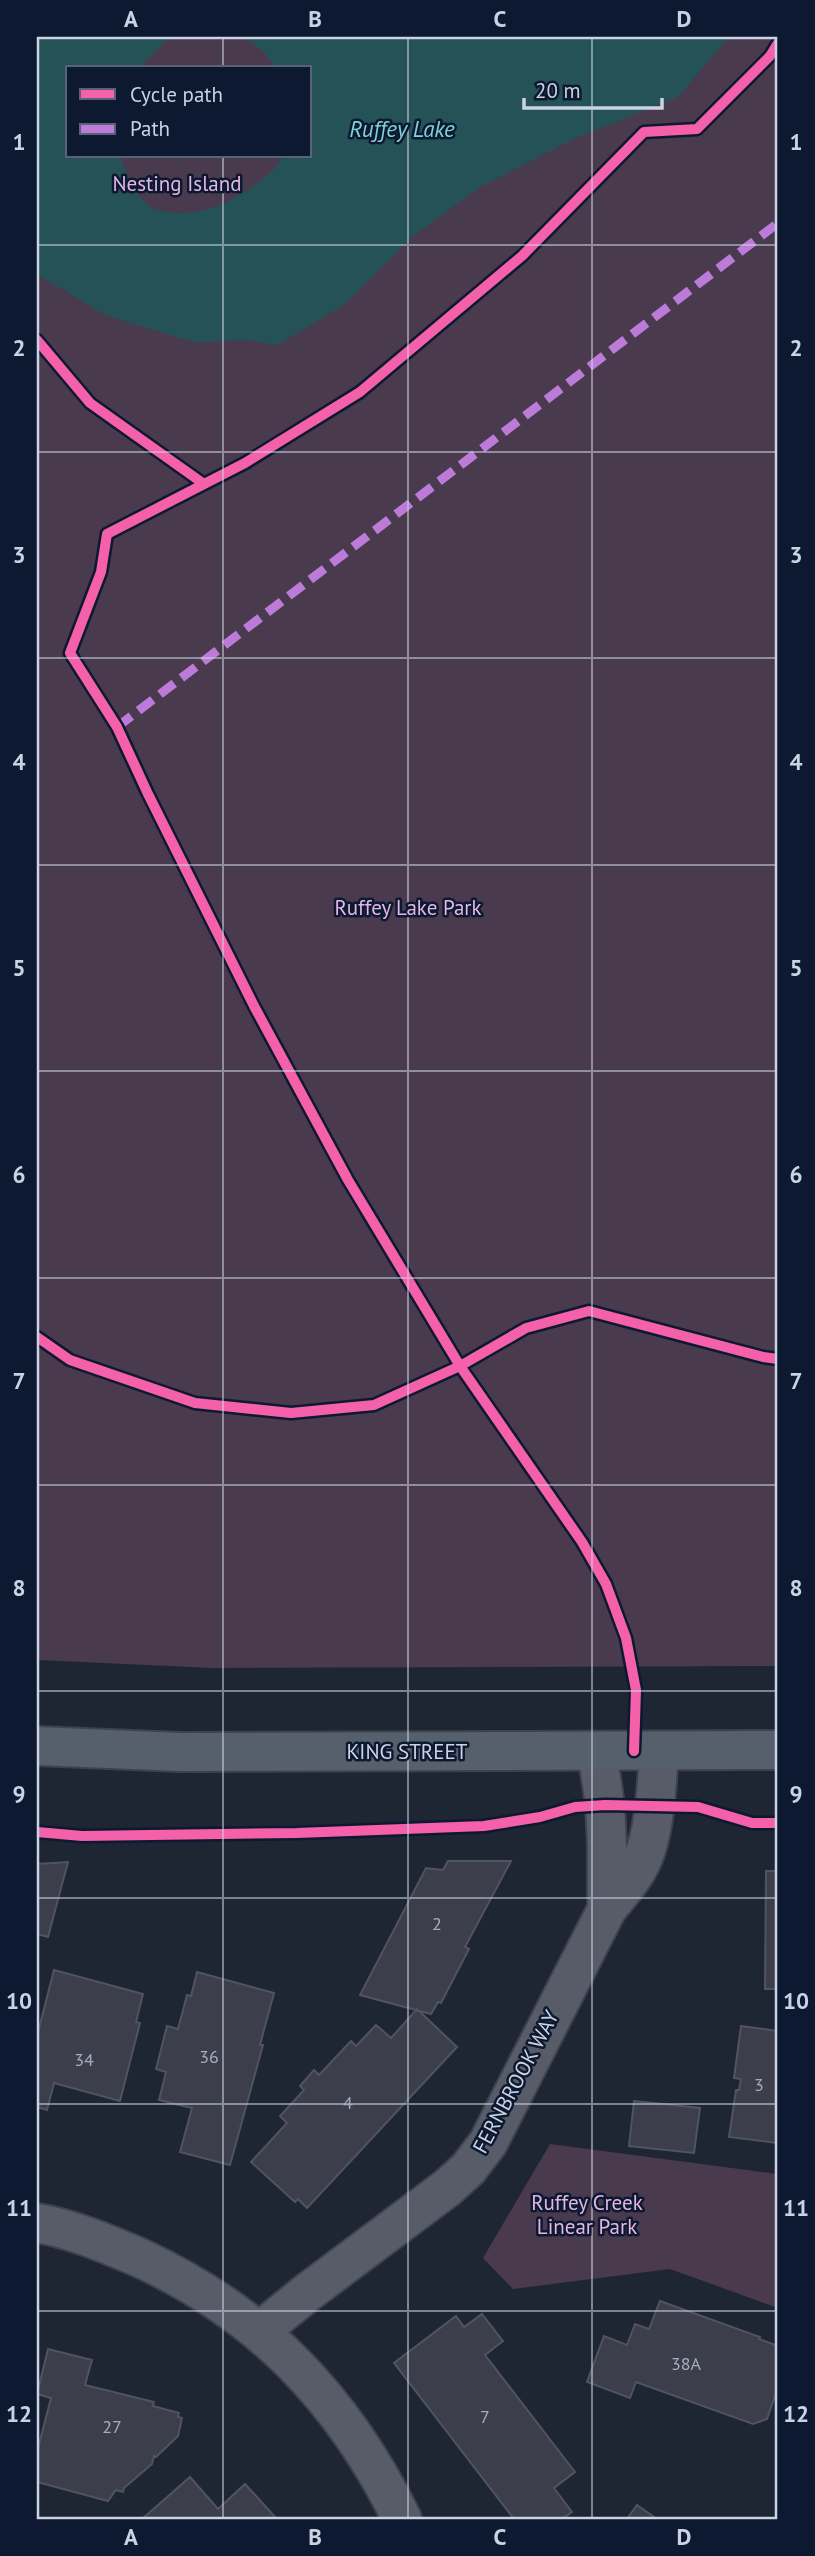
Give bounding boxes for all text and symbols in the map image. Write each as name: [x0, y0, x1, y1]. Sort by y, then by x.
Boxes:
text: A: [124, 4, 138, 33]
text: B: [308, 4, 322, 33]
text: C: [494, 4, 507, 33]
text: D: [677, 4, 691, 33]
legend: [66, 66, 312, 158]
scale bar: [524, 66, 663, 110]
text: 20 m: [535, 77, 581, 104]
text: Cycle path: [130, 81, 223, 108]
water label: Ruffey Lake: [349, 114, 455, 143]
text: Path: [130, 115, 170, 142]
text: 1: [12, 127, 26, 156]
text: 1: [789, 127, 803, 156]
park label: Nesting Island: [112, 170, 242, 197]
text: 2: [12, 333, 26, 362]
text: 2: [789, 333, 803, 362]
text: 3: [12, 540, 26, 569]
text: 3: [789, 540, 803, 569]
text: 4: [12, 747, 26, 776]
text: 4: [789, 747, 803, 776]
park label: Ruffey Lake Park: [334, 894, 482, 921]
text: 5: [12, 953, 26, 982]
text: 5: [789, 953, 803, 982]
text: 6: [12, 1160, 26, 1189]
text: 6: [789, 1160, 803, 1189]
text: 7: [12, 1366, 26, 1395]
text: 7: [789, 1366, 803, 1395]
text: 8: [12, 1573, 26, 1602]
text: 8: [789, 1573, 803, 1602]
street label: KING STREET: [347, 1738, 468, 1765]
text: 9: [12, 1779, 26, 1808]
text: 9: [789, 1779, 803, 1808]
house number: 2: [432, 1912, 442, 1935]
text: 10: [6, 1986, 32, 2015]
text: 10: [783, 1986, 809, 2015]
street label: FERNBROOK WAY: [467, 2005, 565, 2158]
house number: 36: [199, 2045, 219, 2068]
house number: 34: [74, 2048, 94, 2071]
house number: 3: [754, 2073, 764, 2096]
house number: 4: [343, 2091, 353, 2114]
park label: Ruffey Creek Linear Park: [531, 2189, 643, 2240]
text: 11: [6, 2193, 32, 2222]
text: 11: [783, 2193, 809, 2222]
house number: 38A: [671, 2352, 702, 2375]
text: 12: [6, 2399, 32, 2428]
text: 12: [783, 2399, 809, 2428]
house number: 7: [480, 2405, 490, 2428]
house number: 27: [102, 2415, 122, 2438]
text: A: [124, 2522, 138, 2551]
text: B: [308, 2522, 322, 2551]
text: C: [494, 2522, 507, 2551]
text: D: [677, 2522, 691, 2551]

